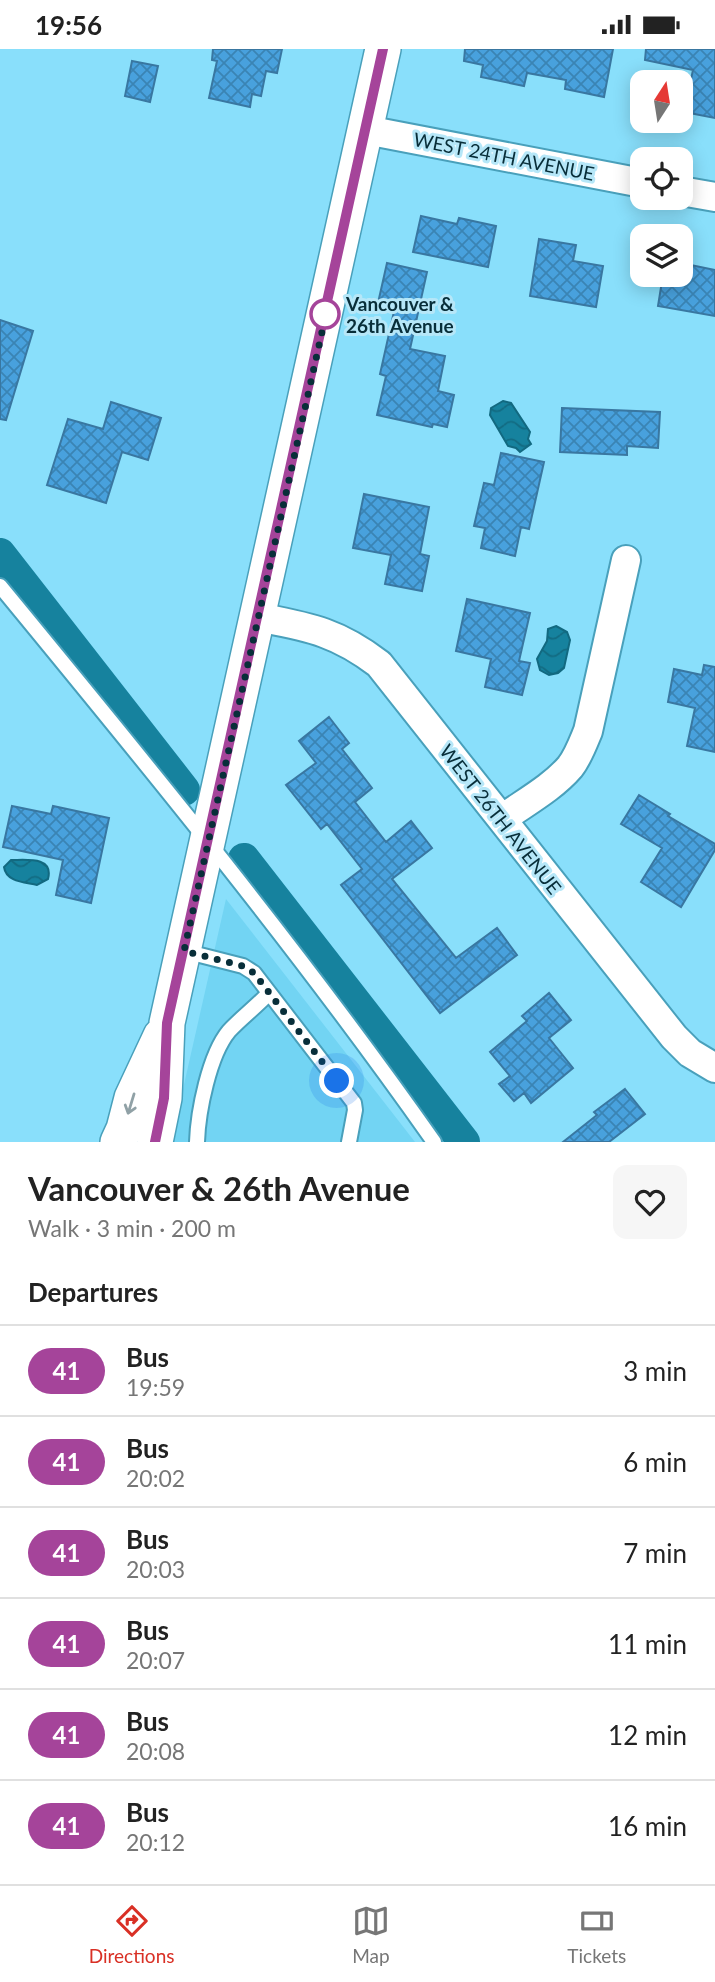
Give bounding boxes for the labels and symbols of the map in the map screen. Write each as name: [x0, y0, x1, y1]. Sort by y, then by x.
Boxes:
north arrow: [630, 70, 693, 133]
street label: WEST 24TH AVENUE: [412, 127, 596, 185]
place label: Vancouver & 26th Avenue: [345, 292, 454, 337]
marker: Vancouver & 26th Avenue: [310, 299, 340, 329]
street label: WEST 26TH AVENUE: [435, 740, 567, 898]
your location: [319, 1063, 354, 1098]
one-way arrow: [123, 1093, 136, 1115]

